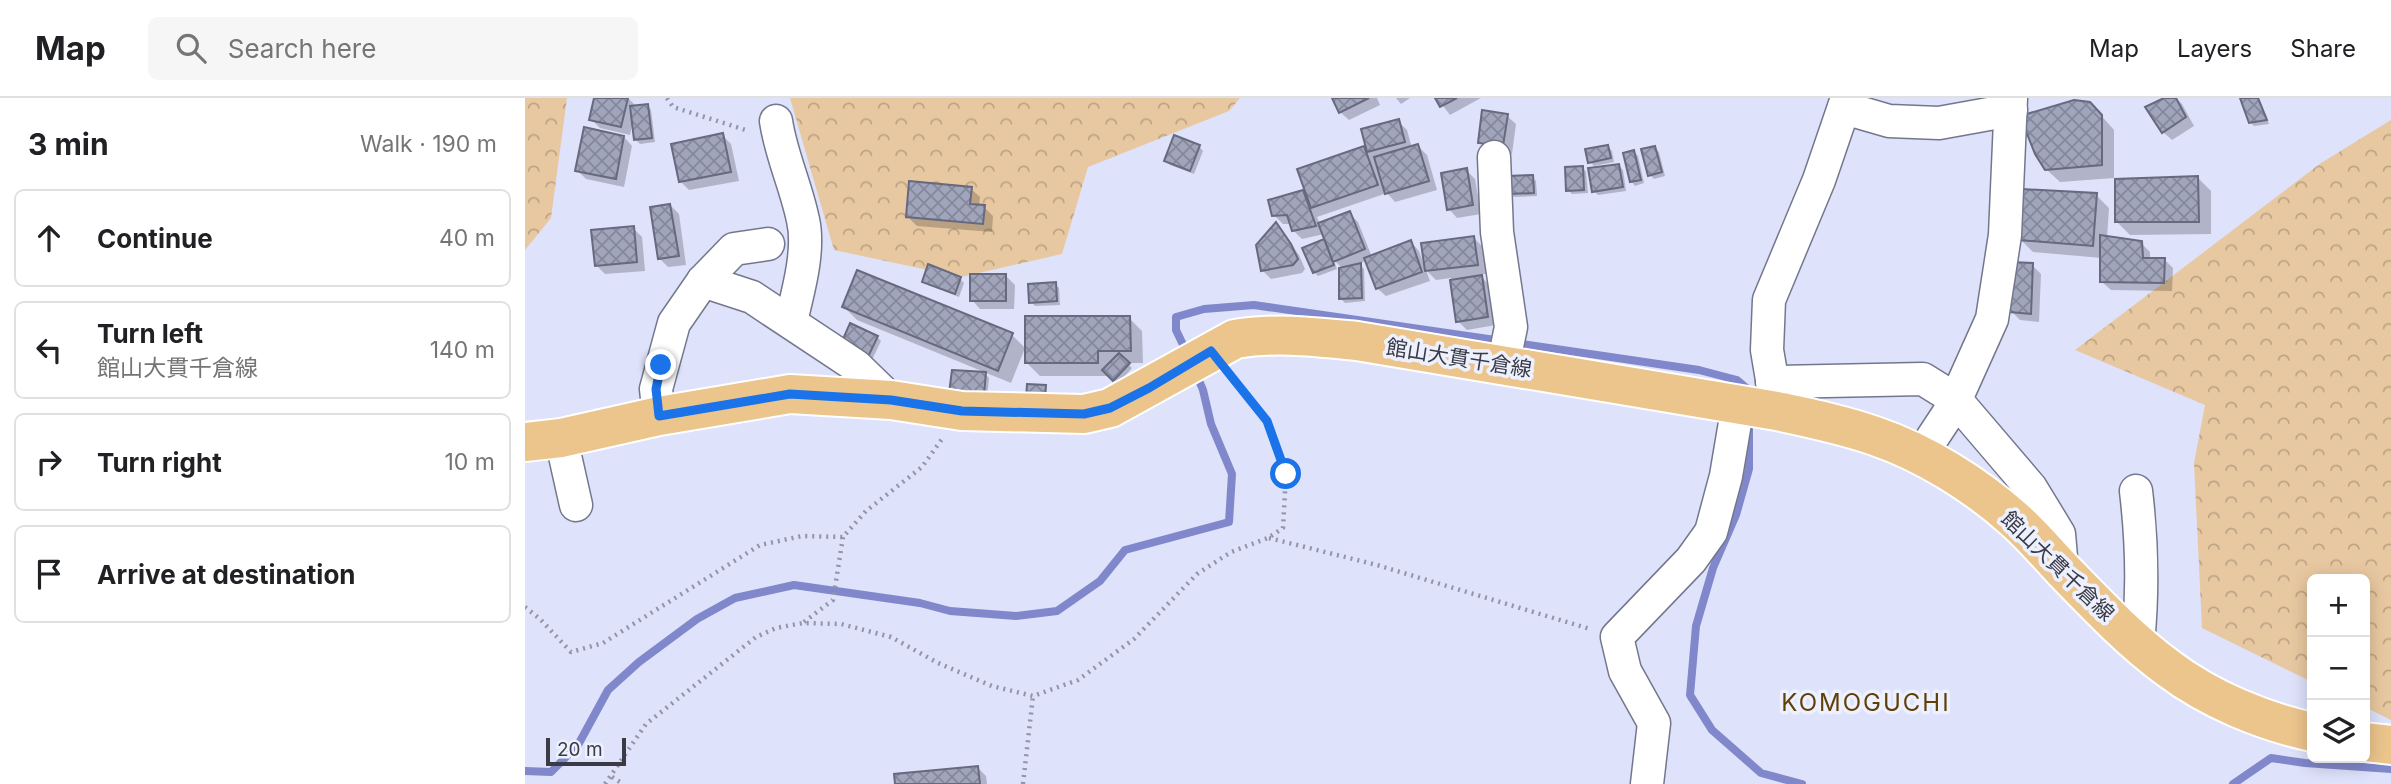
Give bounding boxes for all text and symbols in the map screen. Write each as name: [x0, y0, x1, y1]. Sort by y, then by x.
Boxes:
search box: [148, 17, 638, 80]
text: Map: [35, 28, 106, 68]
icon: search: [172, 29, 210, 67]
text: Search here: [228, 33, 376, 64]
text: Map: [2089, 34, 2139, 63]
text: Layers: [2177, 34, 2252, 63]
text: Share: [2290, 34, 2356, 63]
text: 3 min: [28, 126, 109, 162]
text: Walk · 190 m: [360, 130, 497, 158]
icon: ahead: [30, 219, 68, 257]
text: Continue: [97, 223, 213, 254]
text: 40 m: [439, 224, 495, 252]
text: Turn left: [97, 318, 203, 349]
icon: left: [30, 331, 68, 369]
street label: 館山大貫千倉線: [1384, 334, 1534, 382]
text: 140 m: [430, 336, 495, 364]
route end: [645, 349, 676, 380]
text: 館山大貫千倉線: [97, 354, 258, 382]
icon: right: [30, 443, 68, 481]
text: Turn right: [97, 447, 222, 478]
text: 10 m: [445, 448, 495, 476]
route start: [1270, 458, 1301, 489]
street label: 館山大貫千倉線: [1996, 506, 2120, 626]
icon: arrive: [30, 555, 68, 593]
text: Arrive at destination: [97, 559, 356, 590]
map controls: [2307, 574, 2370, 763]
button: +: [2307, 574, 2370, 637]
button: −: [2307, 637, 2370, 700]
district label: KOMOGUCHI: [1781, 688, 1951, 717]
button: layers: [2307, 700, 2370, 763]
scale bar: [546, 735, 627, 767]
text: 20 m: [557, 738, 603, 761]

